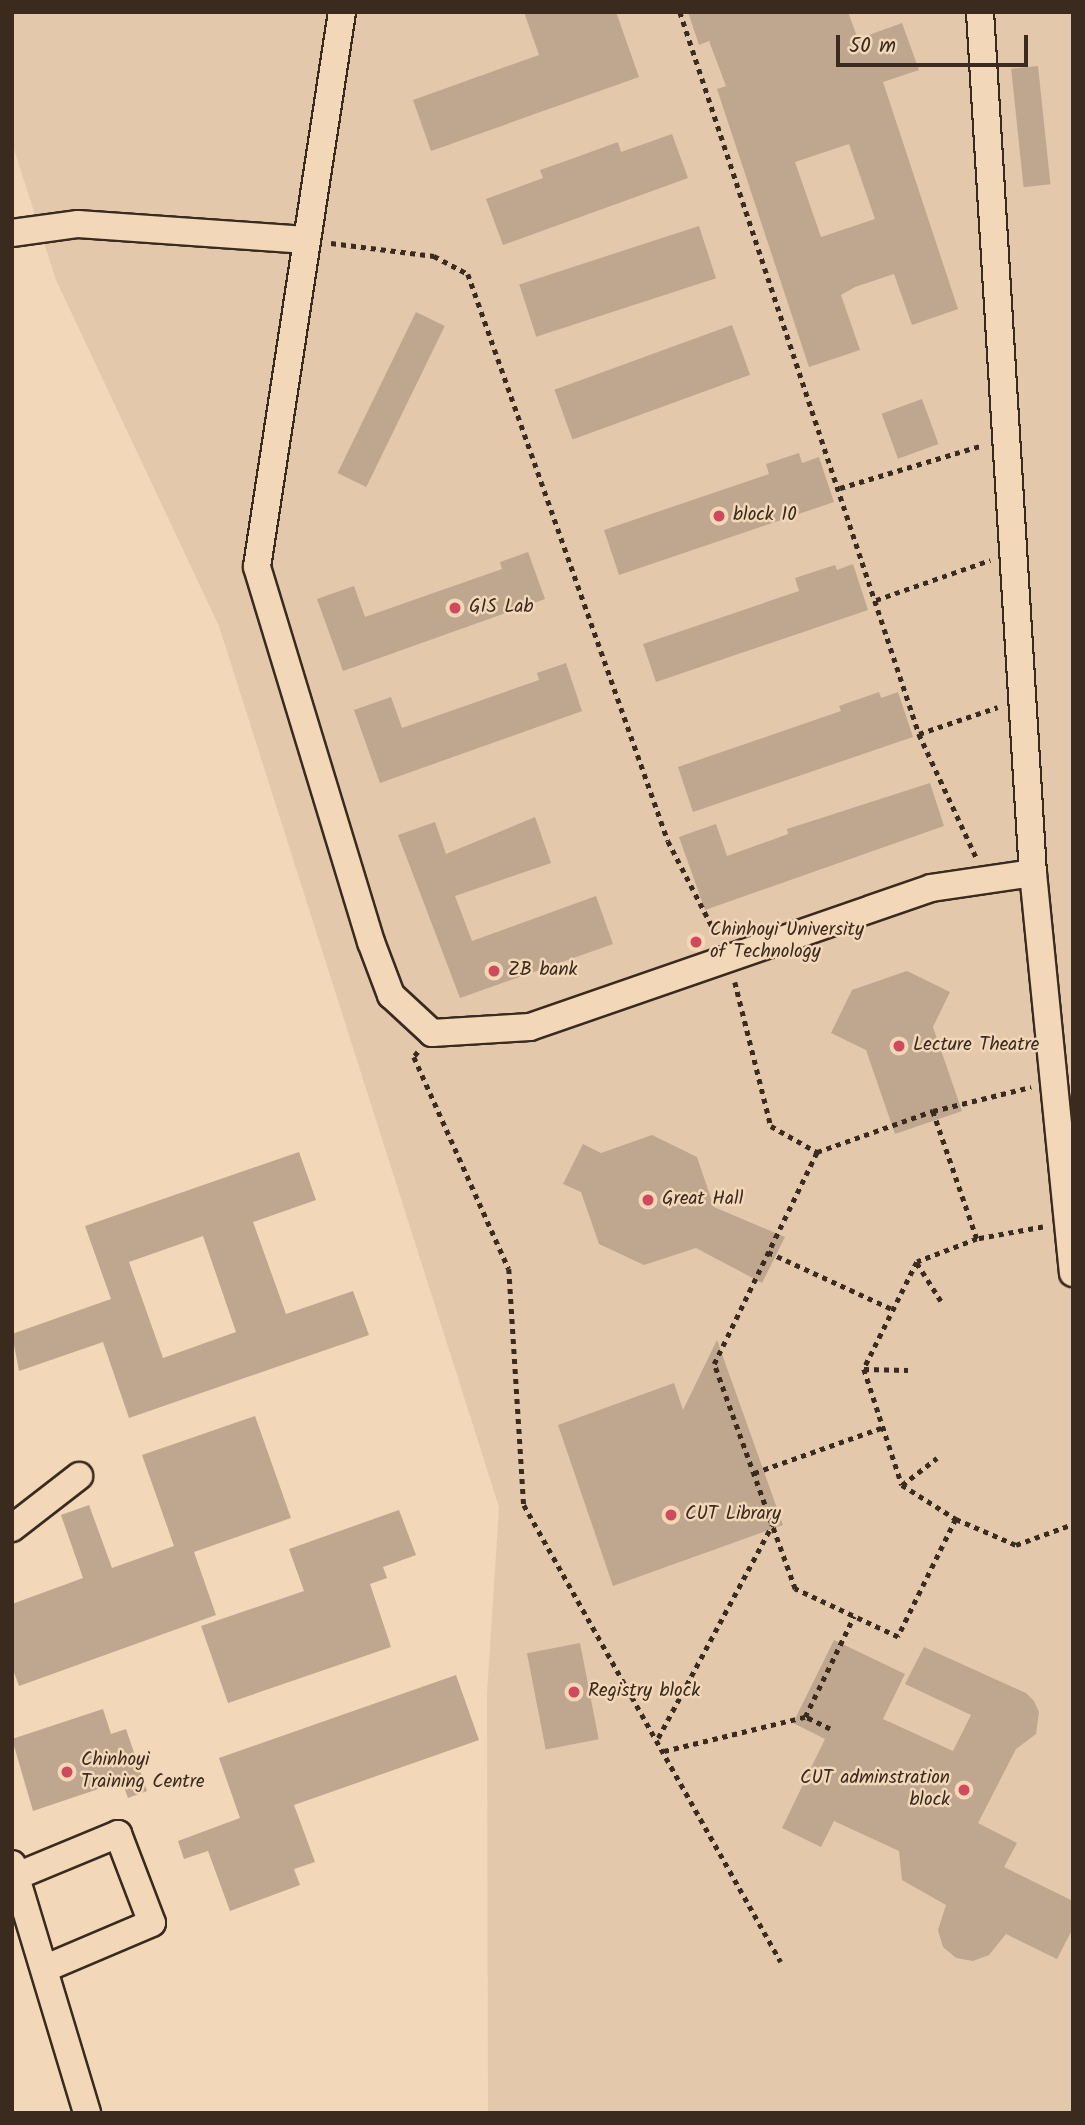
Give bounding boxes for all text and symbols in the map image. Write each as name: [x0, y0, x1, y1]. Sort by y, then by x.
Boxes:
scale bar: [840, 21, 1032, 65]
text: 50 m: [849, 30, 896, 63]
place label: block 10: [733, 505, 797, 527]
marker: block 10: [711, 508, 727, 524]
place label: GIS Lab: [469, 597, 533, 619]
marker: GIS Lab: [447, 600, 463, 616]
place label: Chinhoyi University of Technology: [710, 920, 864, 964]
marker: Chinhoyi University of Technology: [688, 934, 704, 950]
place label: ZB bank: [508, 960, 577, 982]
marker: ZB bank: [486, 963, 502, 979]
place label: Lecture Theatre: [913, 1035, 1039, 1057]
marker: Lecture Theatre: [891, 1038, 907, 1054]
place label: Great Hall: [662, 1189, 743, 1211]
marker: Great Hall: [640, 1192, 656, 1208]
place label: CUT Library: [685, 1504, 781, 1526]
marker: CUT Library: [663, 1507, 679, 1523]
place label: Registry block: [588, 1681, 700, 1703]
marker: Registry block: [566, 1684, 582, 1700]
place label: Chinhoyi Training Centre: [81, 1750, 205, 1794]
marker: Chinhoyi Training Centre: [59, 1764, 75, 1780]
place label: CUT adminstration block: [800, 1768, 950, 1812]
marker: CUT adminstration block: [956, 1782, 972, 1798]

